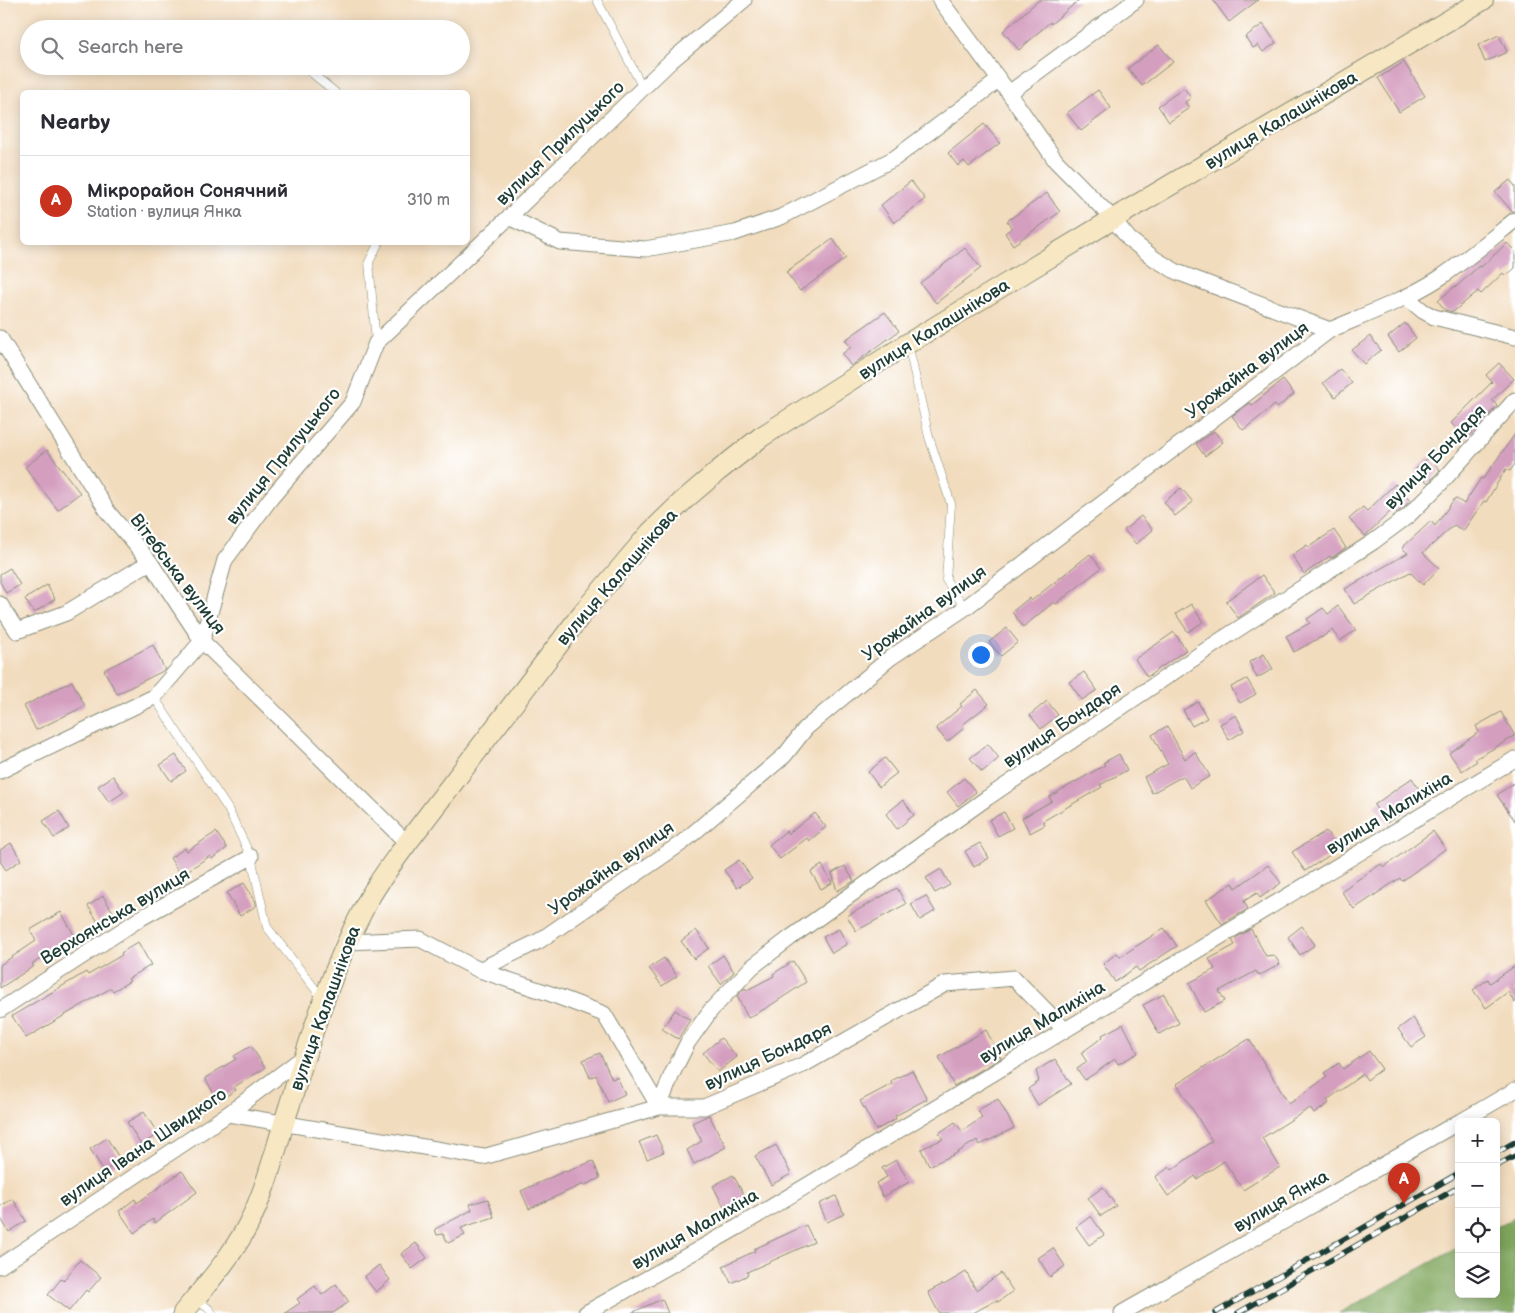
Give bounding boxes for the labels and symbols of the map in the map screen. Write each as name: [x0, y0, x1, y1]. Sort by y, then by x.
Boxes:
street label: вулиця Калашнікова: [1201, 67, 1361, 174]
street label: вулиця Прилуцького: [492, 77, 629, 210]
street label: вулиця Калашнікова: [855, 274, 1014, 384]
street label: Урожайна вулиця: [1182, 317, 1313, 423]
street label: вулиця Прилуцького: [222, 384, 345, 529]
street label: вулиця Бондаря: [1380, 401, 1491, 514]
street label: вулиця Калашнікова: [552, 505, 683, 650]
street label: Вітебська вулиця: [126, 510, 230, 639]
street label: Урожайна вулиця: [858, 561, 991, 666]
your location: [968, 642, 994, 668]
street label: вулиця Бондаря: [1000, 678, 1125, 772]
street label: вулиця Малихіна: [1323, 767, 1456, 859]
street label: Урожайна вулиця: [544, 817, 678, 920]
street label: Верхоянська вулиця: [37, 864, 194, 969]
street label: вулиця Калашнікова: [286, 923, 365, 1093]
street label: вулиця Малихіна: [976, 976, 1109, 1068]
street label: вулиця Бондаря: [702, 1018, 835, 1095]
street label: вулиця Івана Швидкого: [56, 1084, 231, 1211]
pin: A: [1388, 1163, 1420, 1204]
street label: вулиця Янка: [1230, 1166, 1333, 1237]
street label: вулиця Малихіна: [628, 1184, 763, 1274]

